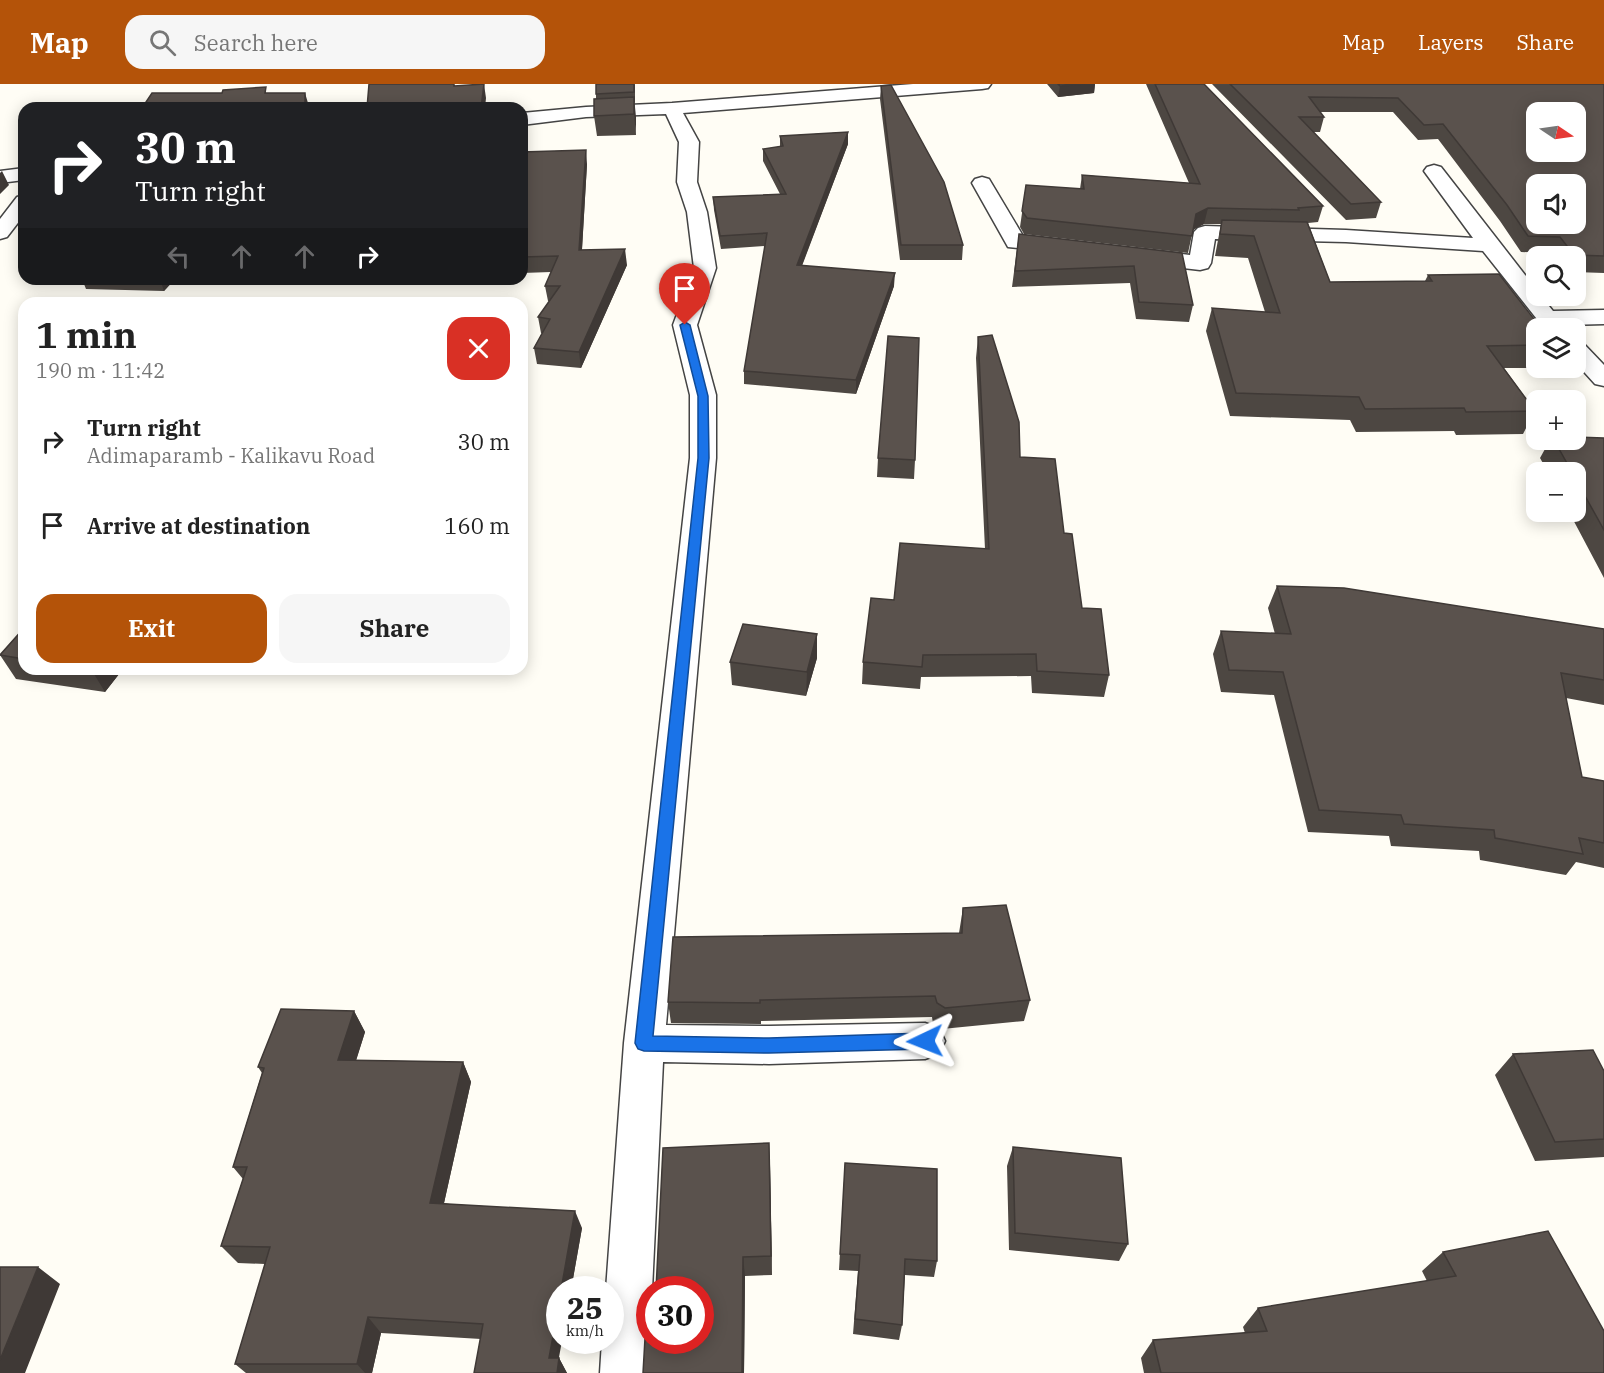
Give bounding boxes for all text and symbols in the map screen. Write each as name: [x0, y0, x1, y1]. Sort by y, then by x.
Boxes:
search box: [125, 15, 545, 69]
text: Map: [30, 24, 89, 61]
icon: search: [146, 26, 179, 59]
text: Search here: [194, 28, 318, 57]
text: Map: [1342, 28, 1385, 56]
text: Layers: [1418, 28, 1484, 56]
text: Share: [1517, 28, 1574, 56]
north arrow: [1526, 102, 1586, 162]
map controls: [1526, 102, 1586, 522]
text: 30 m: [135, 120, 236, 175]
icon: right: [36, 126, 114, 204]
text: Turn right: [135, 173, 266, 208]
button: sound: [1526, 174, 1586, 234]
icon: left: [162, 240, 195, 273]
icon: ahead: [225, 240, 258, 273]
icon: ahead: [288, 240, 321, 273]
icon: right: [351, 240, 384, 273]
button: search: [1526, 246, 1586, 306]
pin: [659, 263, 710, 325]
icon: arrive: [668, 272, 701, 305]
text: 1 min: [36, 311, 137, 358]
button: close: [447, 317, 510, 380]
button: layers: [1526, 318, 1586, 378]
text: 190 m · 11:42: [36, 357, 165, 384]
button: +: [1526, 390, 1586, 450]
text: Turn right: [87, 413, 201, 442]
icon: right: [36, 425, 69, 458]
text: 30 m: [458, 427, 510, 456]
text: Adimaparamb - Kalikavu Road: [87, 442, 375, 469]
button: −: [1526, 462, 1586, 522]
icon: arrive: [36, 509, 69, 542]
text: Arrive at destination: [87, 511, 310, 540]
text: 160 m: [444, 511, 510, 540]
button: Exit: [36, 594, 267, 663]
button: Share: [279, 594, 510, 663]
position arrow: [893, 1009, 957, 1073]
speed limit sign: 30: [636, 1276, 714, 1354]
text: 25: [567, 1288, 603, 1327]
text: km/h: [566, 1321, 604, 1340]

